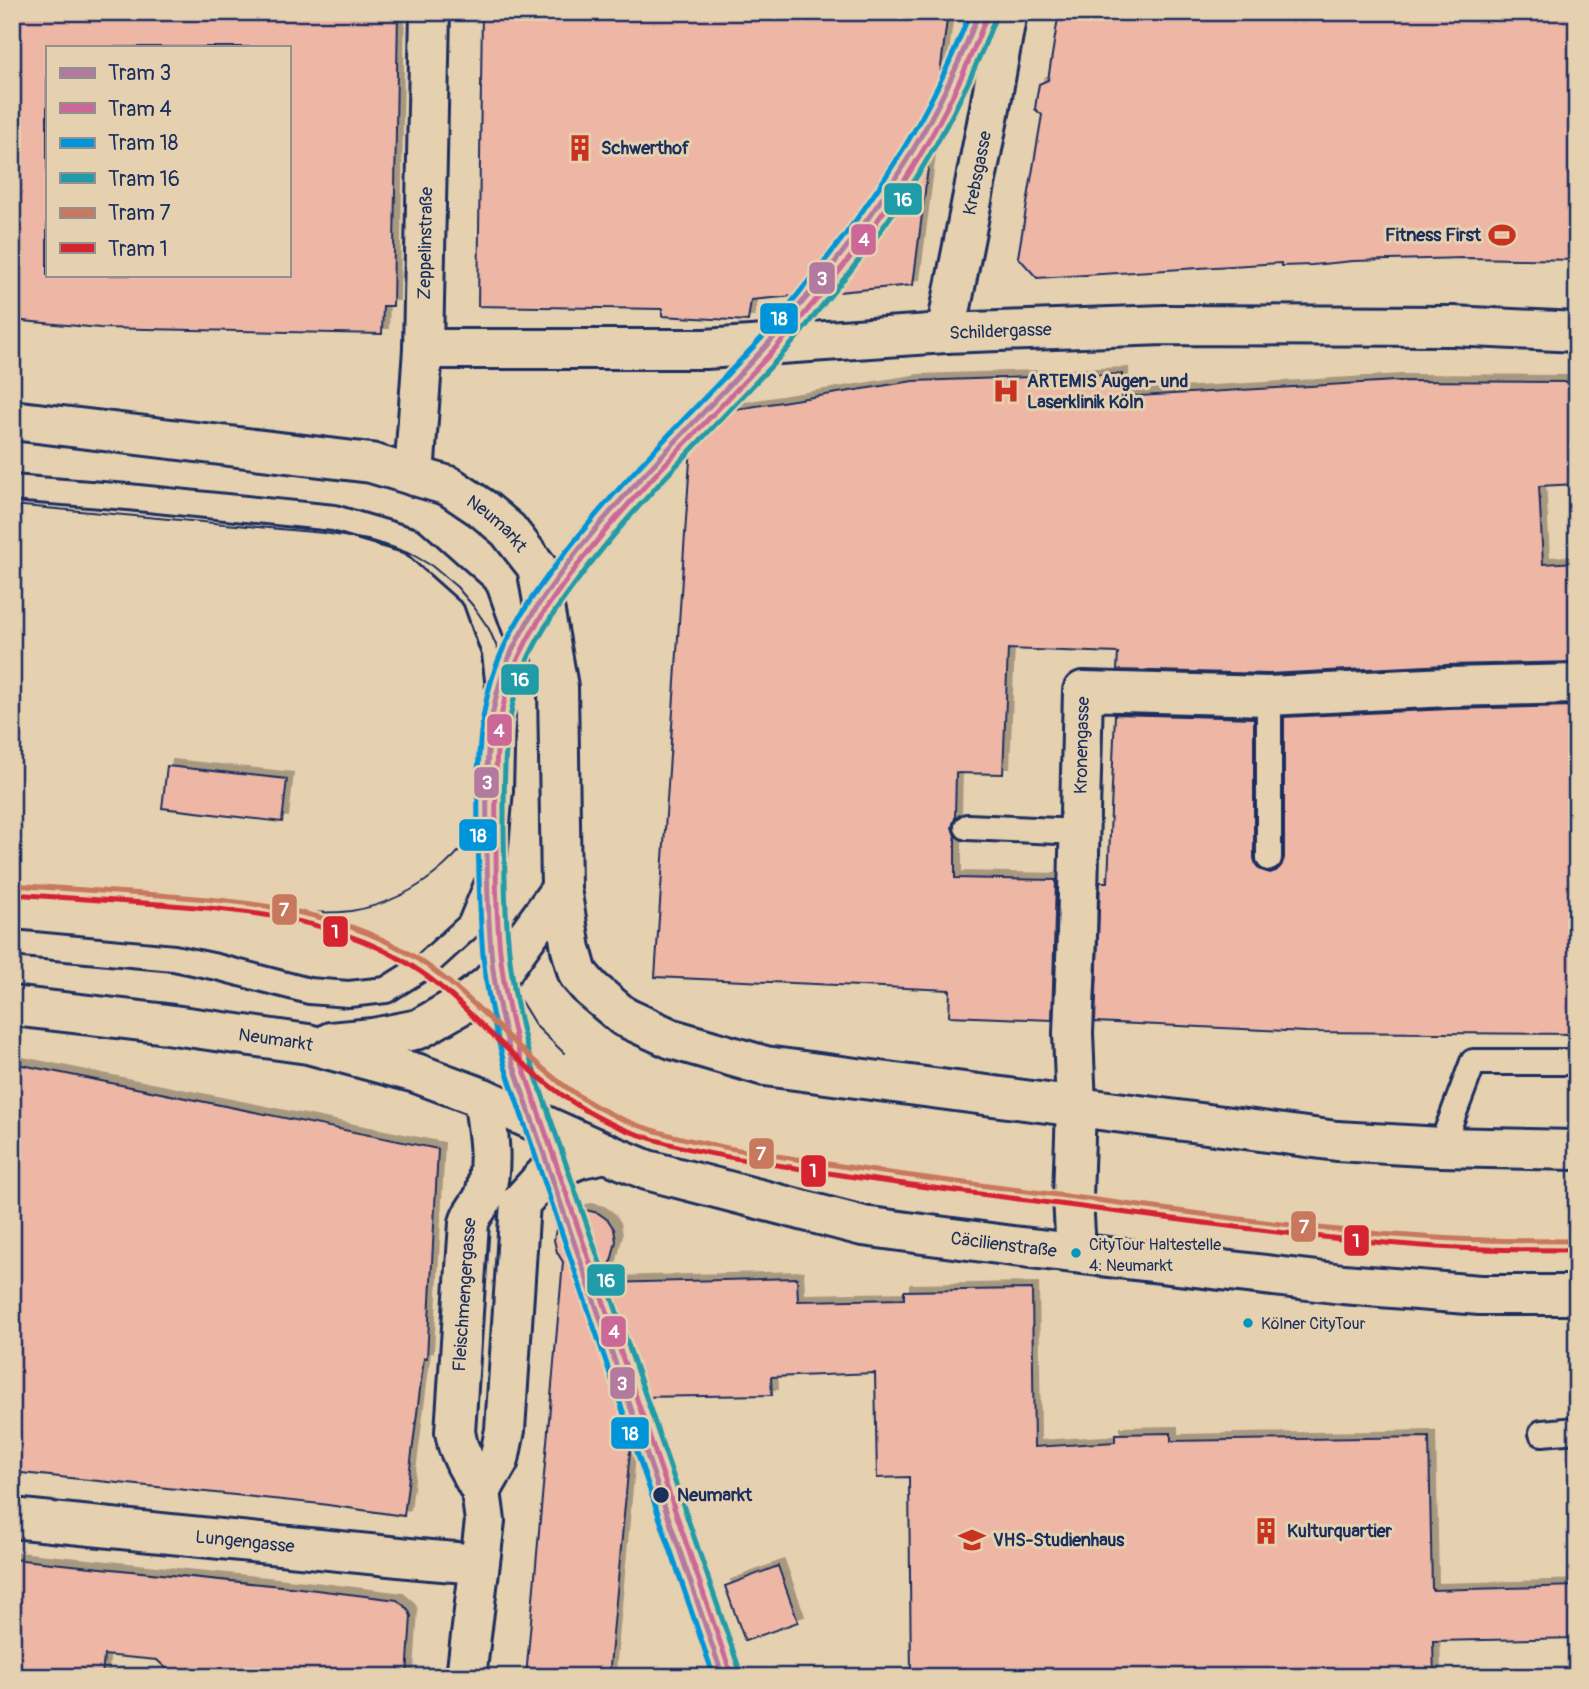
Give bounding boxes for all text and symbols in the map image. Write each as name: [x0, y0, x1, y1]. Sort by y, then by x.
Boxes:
legend: [46, 46, 290, 276]
text: Tram 3: [108, 60, 171, 87]
text: Tram 4: [108, 96, 172, 123]
street label: Krebsgasse: [958, 129, 997, 217]
text: Tram 18: [108, 130, 178, 157]
building icon: Schwerthof: [565, 133, 595, 163]
place label: Schwerthof: [601, 137, 690, 160]
text: Tram 16: [108, 166, 180, 193]
line badge: 16: [883, 182, 923, 216]
street label: Zeppelinstraße: [413, 187, 438, 300]
text: 16: [894, 188, 912, 212]
text: Tram 7: [108, 200, 171, 227]
sports icon: Fitness First: [1487, 220, 1517, 250]
line badge: 4: [850, 223, 877, 256]
place label: Fitness First: [1385, 224, 1482, 247]
text: 4: [858, 228, 870, 252]
text: Tram 1: [108, 236, 168, 263]
line badge: 3: [808, 261, 836, 295]
text: 3: [817, 267, 827, 291]
line badge: 18: [759, 302, 799, 335]
text: 18: [770, 307, 788, 331]
street label: Schildergasse: [949, 318, 1052, 345]
place label: ARTEMIS Augen- und Laserklinik Köln: [1027, 370, 1188, 414]
hospital icon: ARTEMIS Augen- und Laserklinik Köln: [991, 376, 1021, 406]
street label: Neumarkt: [462, 490, 533, 558]
line badge: 16: [500, 663, 540, 696]
text: 16: [511, 668, 529, 692]
street label: Kronengasse: [1069, 696, 1095, 794]
line badge: 4: [486, 713, 513, 747]
text: 4: [493, 719, 505, 743]
line badge: 3: [473, 766, 500, 799]
text: 3: [482, 771, 492, 795]
line badge: 18: [458, 818, 498, 852]
text: 18: [469, 824, 487, 848]
line badge: 7: [271, 893, 298, 926]
text: 7: [279, 898, 290, 922]
line badge: 1: [322, 915, 349, 948]
text: 1: [331, 920, 339, 944]
street label: Neumarkt: [237, 1023, 317, 1057]
line badge: 7: [748, 1137, 775, 1170]
text: 7: [756, 1142, 767, 1166]
line badge: 1: [800, 1154, 827, 1188]
text: 1: [809, 1159, 817, 1183]
line badge: 7: [1290, 1210, 1317, 1243]
street label: Fleischmengergasse: [448, 1214, 482, 1372]
text: 7: [1299, 1215, 1310, 1239]
line badge: 1: [1343, 1224, 1370, 1257]
street label: Cäcilienstraße: [949, 1227, 1058, 1263]
text: 1: [1352, 1229, 1360, 1253]
place label: CityTour Haltestelle 4: Neumarkt: [1089, 1235, 1221, 1276]
marker: CityTour Haltestelle 4: Neumarkt: [1069, 1246, 1083, 1260]
line badge: 16: [586, 1263, 626, 1297]
text: 16: [597, 1269, 615, 1293]
place label: Kölner CityTour: [1261, 1314, 1366, 1334]
line badge: 4: [600, 1315, 627, 1348]
marker: Kölner CityTour: [1241, 1316, 1255, 1330]
text: 4: [608, 1320, 620, 1344]
line badge: 3: [609, 1366, 636, 1400]
text: 3: [617, 1372, 627, 1396]
line badge: 18: [610, 1416, 650, 1450]
text: 18: [621, 1422, 639, 1446]
place label: Neumarkt: [677, 1484, 753, 1507]
marker: Neumarkt: [651, 1485, 671, 1505]
building icon: Kulturquartier: [1251, 1516, 1281, 1546]
place label: Kulturquartier: [1287, 1520, 1393, 1543]
school or university icon: VHS-Studienhaus: [957, 1525, 987, 1555]
street label: Lungengasse: [194, 1526, 296, 1558]
place label: VHS-Studienhaus: [993, 1529, 1125, 1552]

